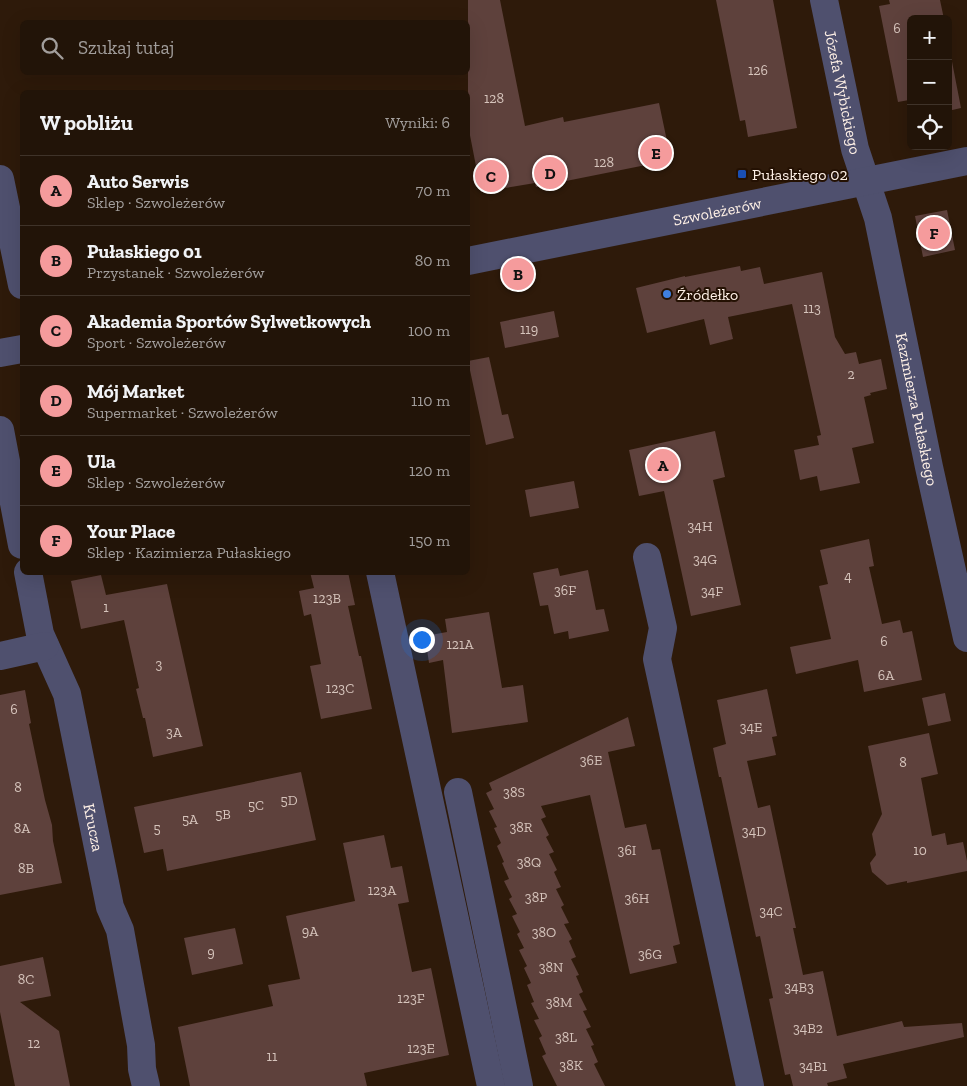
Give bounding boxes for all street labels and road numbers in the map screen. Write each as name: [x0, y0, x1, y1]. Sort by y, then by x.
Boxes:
street label: Józefa Wybickiego: [821, 28, 866, 157]
street label: Szwoleżerów: [671, 193, 764, 229]
street label: Kazimierza Pułaskiego: [892, 331, 942, 487]
street label: Krucza: [80, 802, 108, 853]

